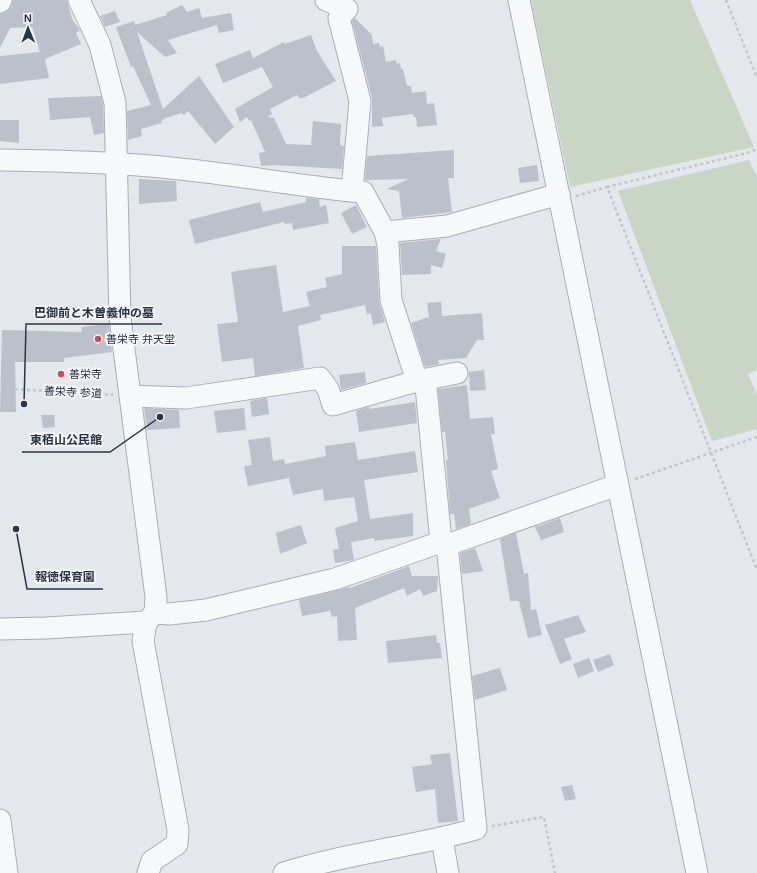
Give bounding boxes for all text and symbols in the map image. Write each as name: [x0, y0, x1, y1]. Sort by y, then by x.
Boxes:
north arrow: [8, 8, 48, 48]
text: N: [24, 12, 32, 24]
callout: 巴御前と木曽義仲の墓: [26, 300, 162, 324]
text: 巴御前と木曽義仲の墓: [34, 306, 154, 320]
place label: 善栄寺 弁天堂: [106, 333, 175, 345]
marker: 善栄寺 弁天堂: [93, 334, 103, 344]
place label: 善栄寺: [69, 368, 102, 380]
marker: 善栄寺: [56, 369, 66, 379]
street label: 善栄寺 参道: [44, 384, 102, 400]
callout: 東栢山公民館: [22, 428, 110, 452]
text: 東栢山公民館: [30, 433, 102, 447]
callout: 報徳保育園: [27, 565, 103, 589]
text: 報徳保育園: [35, 570, 95, 584]

